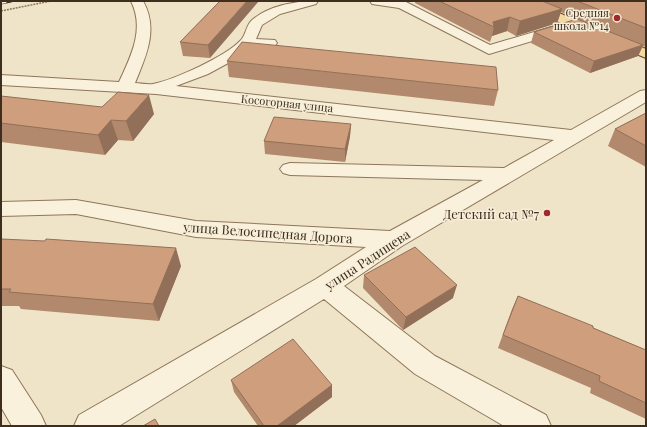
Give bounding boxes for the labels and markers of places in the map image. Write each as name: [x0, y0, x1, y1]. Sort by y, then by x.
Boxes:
place label: Средняя школа №14: [554, 5, 610, 33]
marker: Средняя школа №14: [612, 13, 622, 23]
place label: Детский сад №7: [443, 205, 540, 222]
marker: Детский сад №7: [542, 208, 552, 218]

